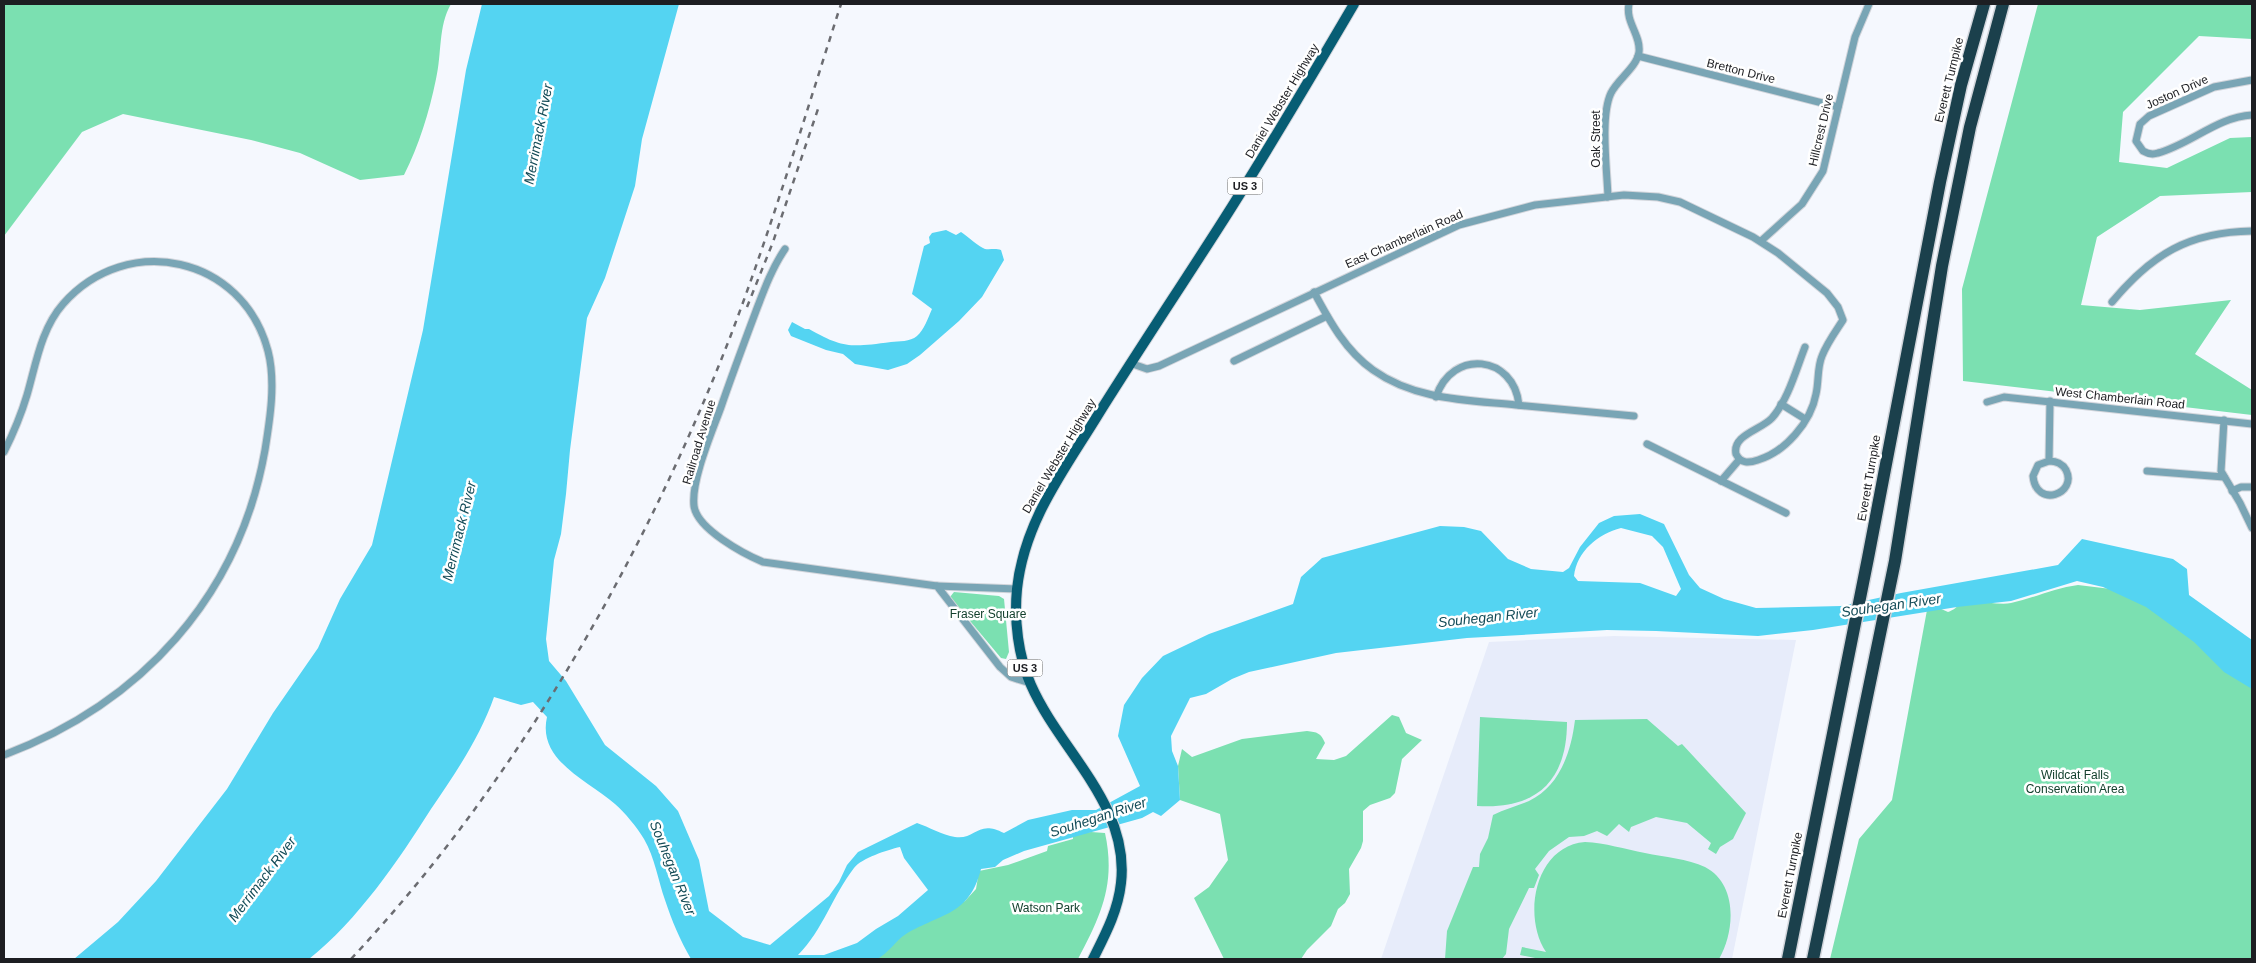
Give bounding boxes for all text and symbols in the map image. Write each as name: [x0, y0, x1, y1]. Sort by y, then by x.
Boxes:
street label: Everett Turnpike: [1932, 36, 1966, 124]
street label: Daniel Webster Highway: [1242, 41, 1322, 161]
street label: Bretton Drive: [1705, 56, 1777, 86]
street label: Joston Drive: [2144, 72, 2211, 112]
water label: Merrimack River: [520, 81, 556, 186]
street label: Hillcrest Drive: [1806, 92, 1836, 168]
street label: Oak Street: [1589, 110, 1603, 168]
road number: US 3: [1228, 178, 1262, 195]
street label: East Chamberlain Road: [1343, 207, 1465, 271]
street label: West Chamberlain Road: [2054, 384, 2186, 412]
street label: Daniel Webster Highway: [1019, 396, 1099, 516]
street label: Railroad Avenue: [679, 398, 719, 486]
street label: Everett Turnpike: [1855, 433, 1884, 522]
water label: Merrimack River: [439, 478, 479, 582]
water label: Souhegan River: [1840, 590, 1943, 620]
water label: Souhegan River: [1437, 604, 1540, 630]
park label: Fraser Square: [950, 607, 1027, 621]
road number: US 3: [1008, 660, 1042, 676]
park label: Wildcat Falls Conservation Area: [2026, 768, 2125, 796]
water label: Souhegan River: [1048, 793, 1149, 840]
water label: Souhegan River: [647, 818, 700, 919]
street label: Everett Turnpike: [1775, 830, 1805, 919]
water label: Merrimack River: [225, 832, 300, 925]
park label: Watson Park: [1012, 901, 1081, 915]

